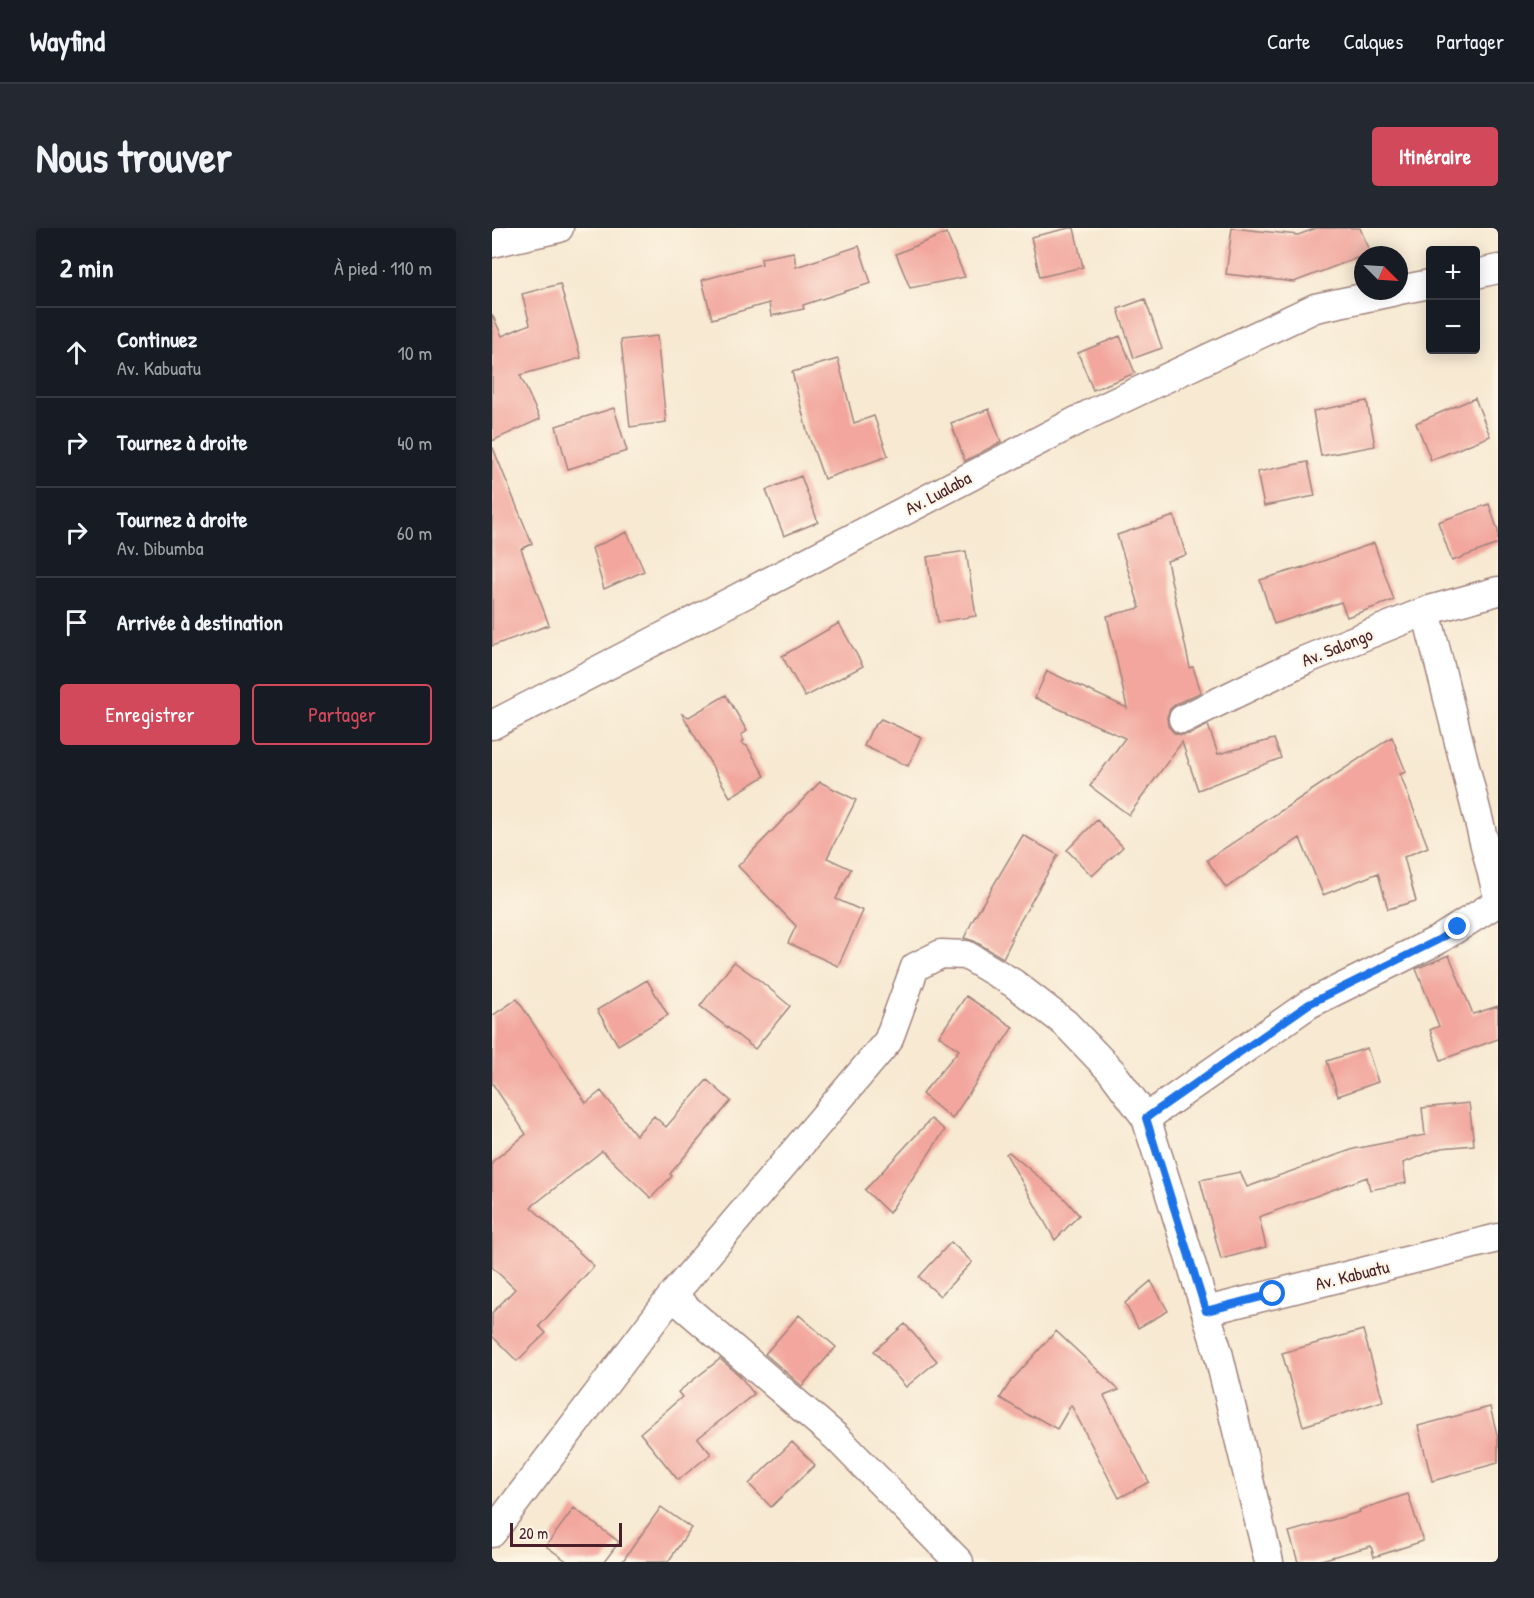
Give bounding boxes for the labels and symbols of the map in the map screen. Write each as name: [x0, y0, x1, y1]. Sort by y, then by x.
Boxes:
north arrow: [1354, 246, 1408, 300]
street label: Av. Lualaba: [901, 465, 975, 521]
street label: Av. Salongo: [1298, 621, 1376, 673]
route end: [1444, 913, 1470, 939]
street label: Av. Kabuatu: [1312, 1254, 1392, 1296]
route start: [1259, 1280, 1285, 1306]
scale bar: [510, 1520, 622, 1548]

